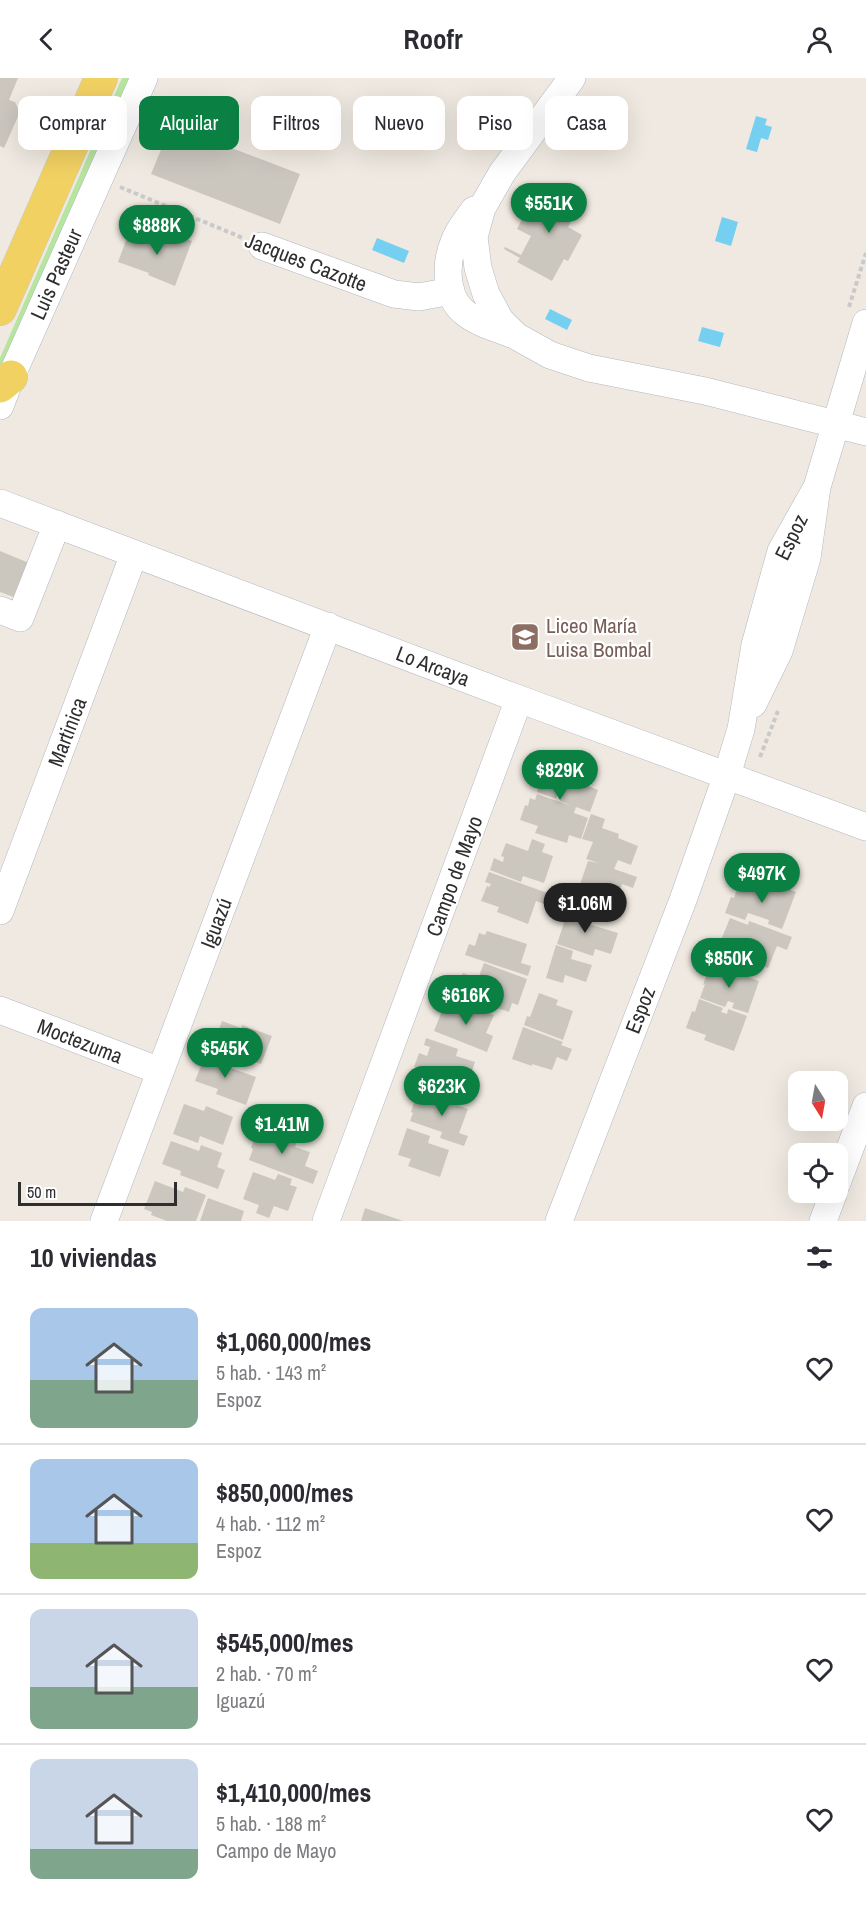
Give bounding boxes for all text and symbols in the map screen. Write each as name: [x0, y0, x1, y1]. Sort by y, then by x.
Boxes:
text: Roofr: [403, 21, 463, 57]
icon: back: [30, 23, 63, 56]
icon: person: [803, 23, 836, 56]
chip: Comprar: [18, 96, 127, 150]
chip: Alquilar: [139, 96, 239, 150]
chip: Filtros: [251, 96, 341, 150]
chip: Nuevo: [353, 96, 445, 150]
chip: Piso: [457, 96, 533, 150]
chip: Casa: [545, 96, 628, 150]
pin: $551K: [507, 183, 591, 234]
text: $551K: [525, 189, 573, 216]
pin: $888K: [115, 205, 199, 256]
text: $888K: [133, 211, 181, 238]
street label: Luis Pasteur: [23, 224, 89, 324]
street label: Jacques Cazotte: [241, 225, 371, 299]
street label: Espoz: [767, 509, 815, 565]
place label: Liceo María Luisa Bombal: [546, 611, 651, 664]
school or university icon: Liceo María Luisa Bombal: [509, 621, 541, 653]
street label: Lo Arcaya: [392, 639, 474, 693]
street label: Martinica: [41, 693, 94, 771]
pin: $829K: [518, 750, 602, 801]
text: $829K: [536, 756, 584, 783]
street label: Campo de Mayo: [419, 812, 489, 940]
pin: $497K: [720, 853, 804, 904]
text: $497K: [738, 859, 786, 886]
pin: $1.06M: [536, 883, 634, 934]
text: $1.06M: [558, 889, 612, 916]
street label: Iguazú: [193, 894, 239, 952]
pin: $850K: [687, 938, 771, 989]
text: $850K: [705, 944, 753, 971]
pin: $616K: [424, 975, 508, 1026]
text: $616K: [442, 981, 490, 1008]
street label: Espoz: [618, 982, 662, 1038]
street label: Moctezuma: [33, 1012, 127, 1071]
pin: $545K: [183, 1028, 267, 1079]
text: $545K: [201, 1034, 249, 1061]
pin: $623K: [400, 1066, 484, 1117]
north arrow: [788, 1071, 848, 1131]
map controls: [788, 1071, 848, 1203]
text: $623K: [418, 1072, 466, 1099]
pin: $1.41M: [233, 1104, 331, 1155]
text: $1.41M: [255, 1110, 309, 1137]
button: locate: [788, 1143, 848, 1203]
scale bar: [18, 1179, 177, 1206]
text: 50 m: [27, 1181, 56, 1203]
text: 10 viviendas: [30, 1240, 157, 1275]
icon: filters: [803, 1241, 836, 1274]
text: $1,060,000/mes: [216, 1324, 371, 1359]
icon: home: [78, 1332, 150, 1404]
icon: heart: [803, 1352, 836, 1385]
text: 5 hab. · 143 m²: [216, 1359, 326, 1386]
text: Espoz: [216, 1386, 262, 1413]
text: $850,000/mes: [216, 1475, 354, 1510]
icon: home: [78, 1483, 150, 1555]
icon: heart: [803, 1503, 836, 1536]
text: 4 hab. · 112 m²: [216, 1510, 325, 1537]
text: Espoz: [216, 1537, 262, 1564]
text: $545,000/mes: [216, 1625, 354, 1660]
icon: home: [78, 1633, 150, 1705]
icon: heart: [803, 1653, 836, 1686]
text: 2 hab. · 70 m²: [216, 1660, 317, 1687]
text: Iguazú: [216, 1687, 265, 1714]
text: $1,410,000/mes: [216, 1775, 371, 1810]
icon: home: [78, 1783, 150, 1855]
icon: heart: [803, 1803, 836, 1836]
text: 5 hab. · 188 m²: [216, 1810, 326, 1837]
text: Campo de Mayo: [216, 1837, 336, 1864]

